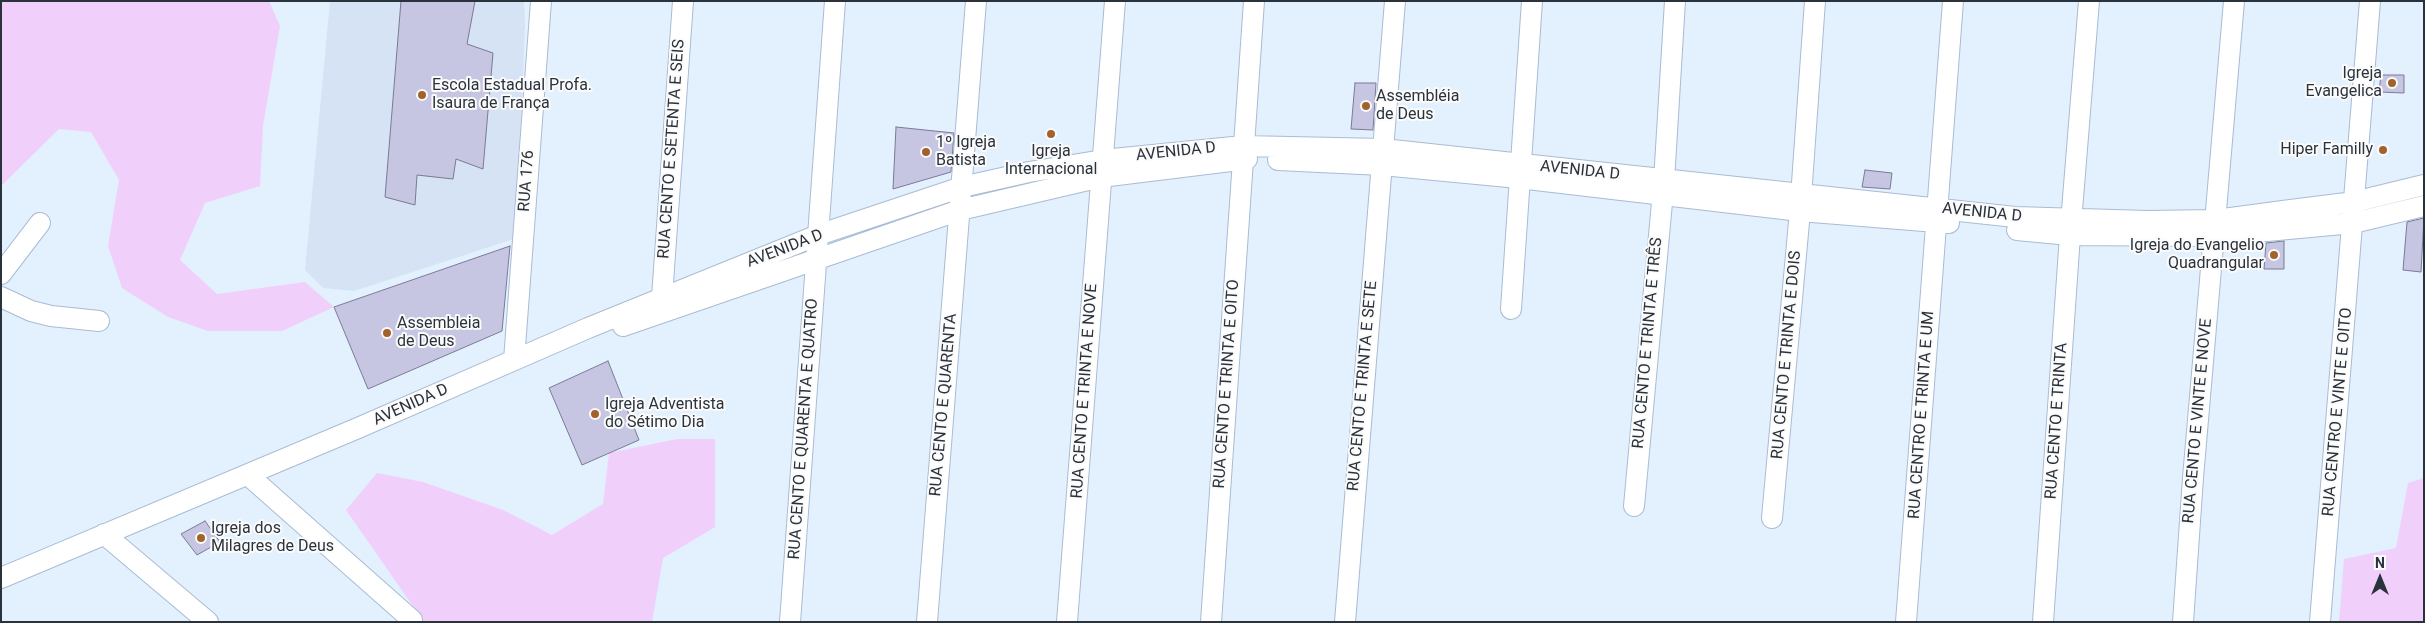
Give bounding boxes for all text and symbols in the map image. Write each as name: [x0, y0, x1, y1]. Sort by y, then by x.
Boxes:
street label: RUA CENTO E SETENTA E SEIS: [655, 39, 689, 259]
place label: Igreja Evangelica: [2306, 64, 2382, 102]
place label: Escola Estadual Profa. Isaura de França: [432, 76, 592, 114]
marker: Igreja Evangelica: [2386, 77, 2398, 89]
place label: Assembléia de Deus: [1376, 87, 1459, 125]
marker: Escola Estadual Profa. Isaura de França: [416, 89, 428, 101]
marker: Assembléia de Deus: [1360, 100, 1372, 112]
marker: Igreja Internacional: [1045, 128, 1057, 140]
place label: 1º Igreja Batista: [936, 133, 996, 171]
street label: AVENIDA D: [1135, 138, 1217, 166]
place label: Hiper Familly: [2280, 140, 2373, 160]
place label: Igreja Internacional: [1005, 142, 1097, 180]
marker: Hiper Familly: [2377, 144, 2389, 156]
marker: 1º Igreja Batista: [920, 146, 932, 158]
street label: RUA 176: [515, 150, 539, 212]
street label: AVENIDA D: [1539, 157, 1621, 185]
street label: AVENIDA D: [1941, 199, 2023, 227]
street label: AVENIDA D: [744, 226, 826, 272]
place label: Igreja do Evangelio Quadrangular: [2130, 236, 2264, 274]
street label: RUA CENTO E TRINTA E TRÊS: [1629, 237, 1667, 449]
marker: Igreja do Evangelio Quadrangular: [2268, 249, 2280, 261]
street label: RUA CENTO E TRINTA E DOIS: [1768, 250, 1806, 460]
street label: RUA CENTO E TRINTA E OITO: [1210, 279, 1244, 489]
street label: RUA CENTO E TRINTA E SETE: [1344, 280, 1382, 492]
street label: RUA CENTO E TRINTA E NOVE: [1068, 283, 1102, 499]
street label: RUA CENTO E QUARENTA E QUATRO: [785, 298, 823, 560]
street label: RUA CENTRO E VINTE E OITO: [2319, 307, 2357, 517]
street label: RUA CENTRO E TRINTA E UM: [1905, 310, 1939, 520]
street label: RUA CENTO E QUARENTA: [926, 313, 962, 497]
place label: Assembleia de Deus: [397, 314, 480, 352]
street label: RUA CENTO E VINTE E NOVE: [2179, 318, 2217, 524]
marker: Assembleia de Deus: [381, 327, 393, 339]
street label: RUA CENTO E TRINTA: [2042, 342, 2072, 500]
street label: AVENIDA D: [371, 380, 451, 430]
place label: Igreja Adventista do Sétimo Dia: [605, 395, 724, 433]
marker: Igreja Adventista do Sétimo Dia: [589, 408, 601, 420]
place label: Igreja dos Milagres de Deus: [211, 519, 334, 557]
marker: Igreja dos Milagres de Deus: [195, 532, 207, 544]
north arrow: [2355, 553, 2405, 603]
text: N: [2375, 555, 2385, 571]

